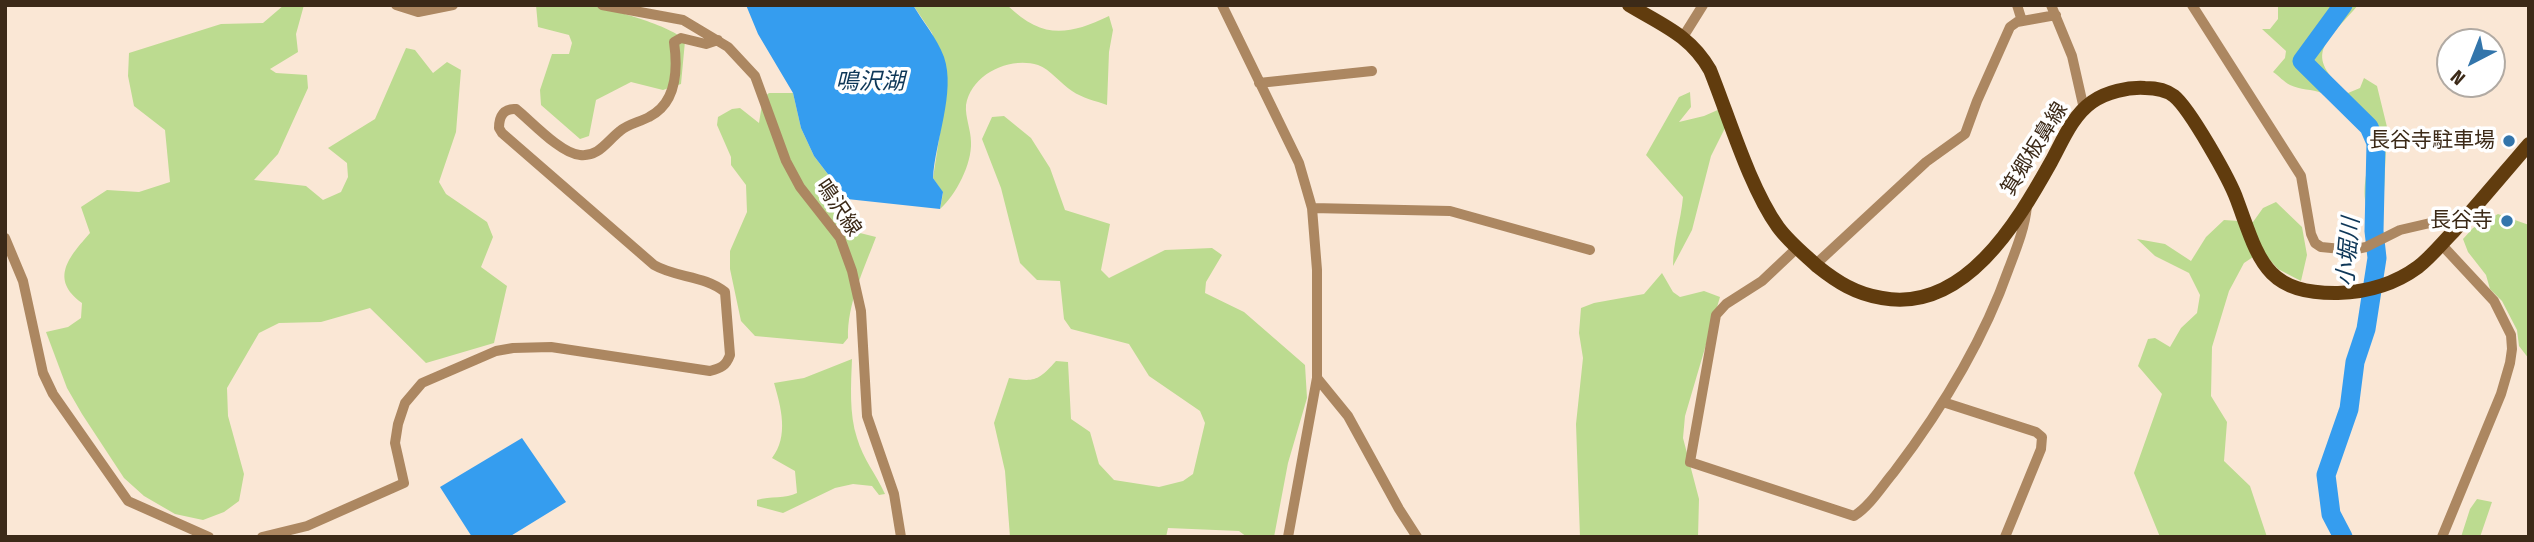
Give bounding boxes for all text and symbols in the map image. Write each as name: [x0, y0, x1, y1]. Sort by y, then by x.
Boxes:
north arrow: [2436, 28, 2506, 98]
text: N: [2446, 65, 2470, 90]
water label: 鳴沢湖: [836, 69, 904, 97]
street label: 箕郷板鼻線: [1996, 98, 2074, 200]
place label: 長谷寺駐車場: [2369, 128, 2495, 154]
marker: 長谷寺駐車場: [2501, 133, 2517, 149]
street label: 鳴沢線: [810, 175, 866, 241]
place label: 長谷寺: [2430, 208, 2493, 234]
marker: 長谷寺: [2499, 213, 2515, 229]
water label: 小堀川: [2332, 216, 2366, 288]

